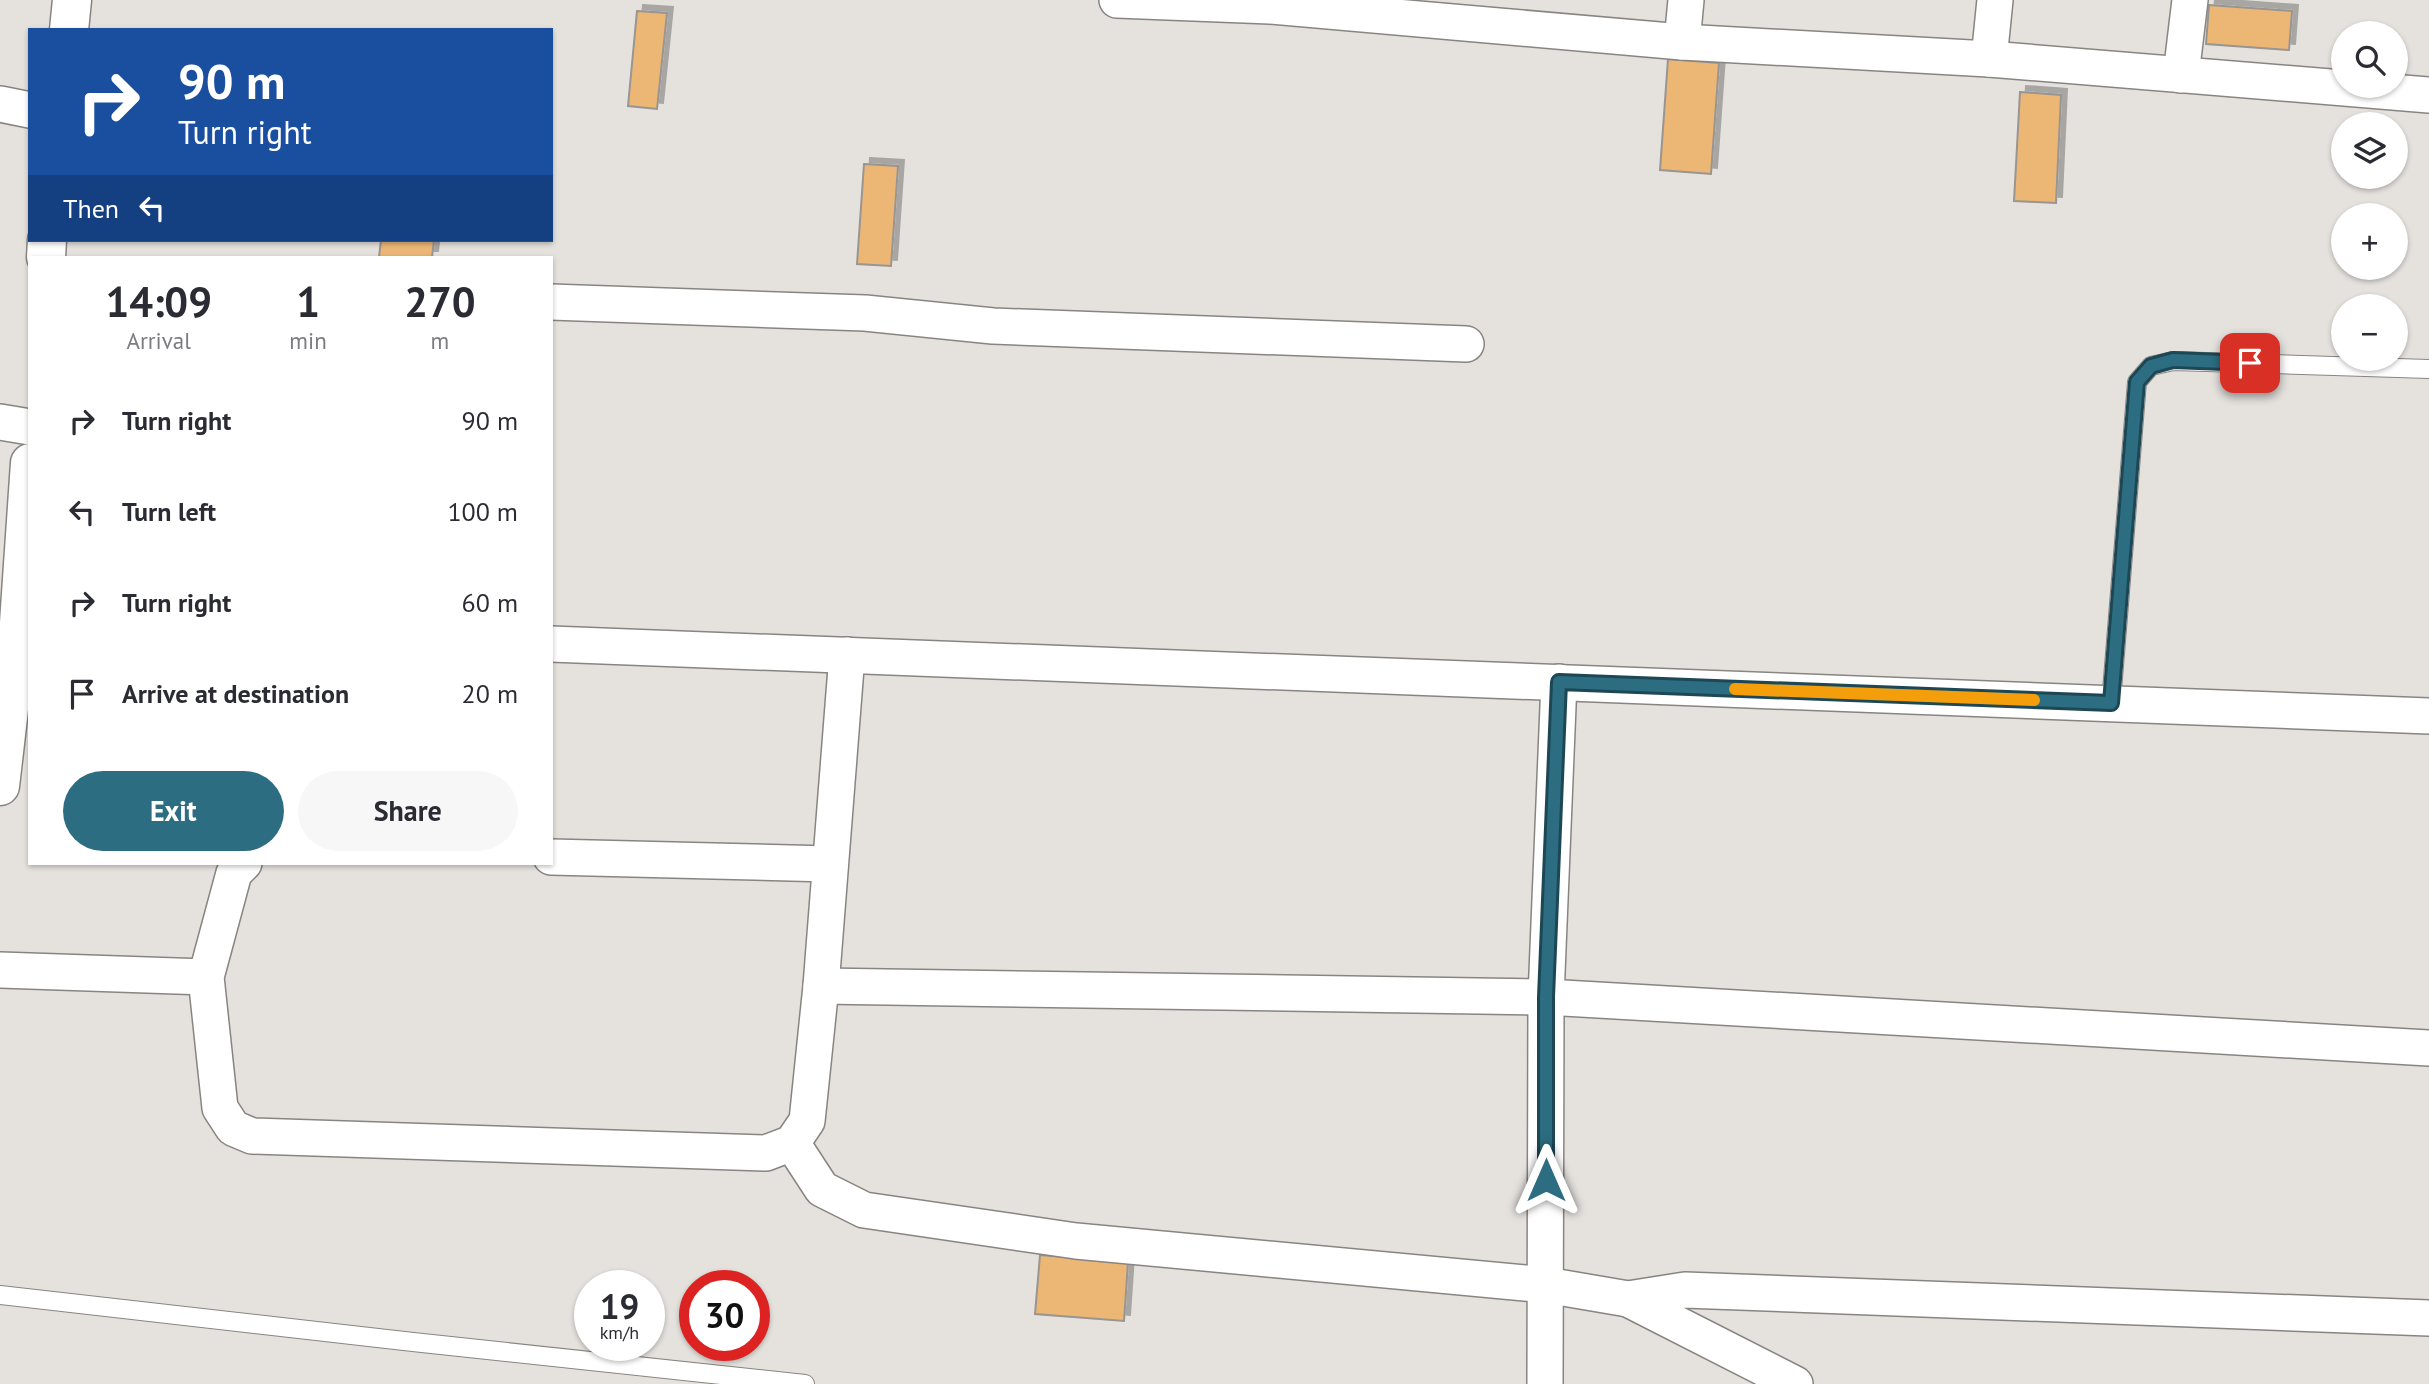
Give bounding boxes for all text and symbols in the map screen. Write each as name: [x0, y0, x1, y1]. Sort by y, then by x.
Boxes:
map controls: [2331, 21, 2408, 371]
button: search: [2331, 21, 2408, 98]
text: 90 m: [178, 49, 285, 113]
icon: right: [63, 56, 154, 147]
text: Turn right: [178, 111, 312, 153]
button: layers: [2331, 112, 2408, 189]
icon: left: [133, 189, 171, 227]
text: Then: [63, 192, 119, 225]
button: +: [2331, 203, 2408, 280]
text: 14:09: [105, 274, 212, 329]
text: 1: [296, 274, 320, 329]
text: 270: [404, 274, 476, 329]
button: −: [2331, 294, 2408, 371]
text: Arrival: [126, 326, 191, 355]
text: min: [289, 326, 327, 355]
text: m: [431, 326, 449, 355]
pin: [2220, 333, 2280, 393]
icon: arrive: [2231, 344, 2269, 382]
icon: right: [63, 402, 101, 440]
text: Turn right: [122, 404, 231, 437]
text: 90 m: [462, 404, 518, 437]
icon: left: [63, 493, 101, 531]
text: Turn left: [122, 495, 216, 528]
text: 100 m: [447, 495, 518, 528]
icon: right: [63, 584, 101, 622]
text: Turn right: [122, 586, 231, 619]
text: 60 m: [462, 586, 518, 619]
icon: arrive: [63, 675, 101, 713]
text: Arrive at destination: [122, 677, 349, 710]
text: 20 m: [462, 677, 518, 710]
button: Exit: [63, 771, 284, 851]
button: Share: [298, 771, 518, 851]
position arrow: [1509, 1143, 1583, 1217]
speed limit sign: 30: [679, 1270, 770, 1361]
text: 19: [600, 1283, 639, 1329]
text: km/h: [600, 1321, 639, 1344]

